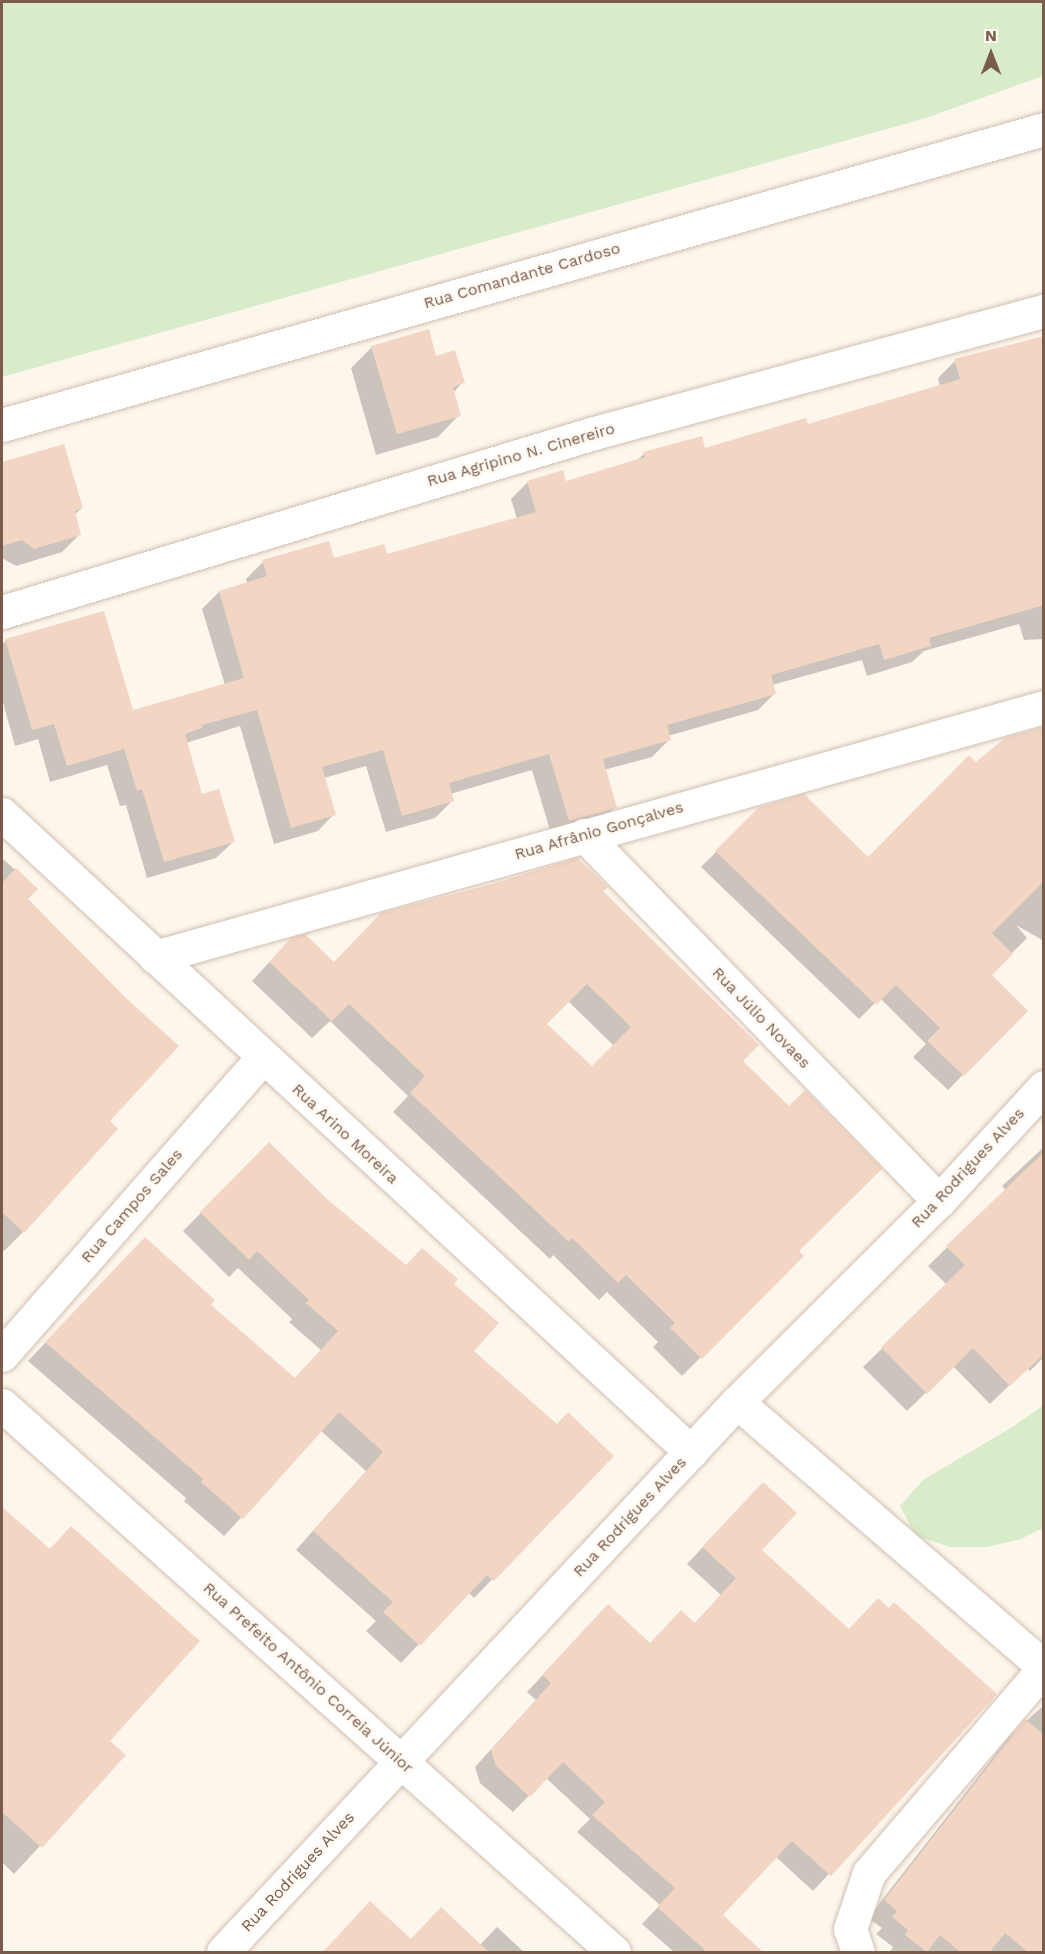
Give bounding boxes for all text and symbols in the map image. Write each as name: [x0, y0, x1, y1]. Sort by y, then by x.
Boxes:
north arrow: [961, 24, 1021, 84]
text: N: [985, 26, 997, 45]
street label: Rua Comandante Cardoso: [421, 239, 623, 313]
street label: Rua Agripino N. Cinereiro: [424, 419, 618, 491]
street label: Rua Afrânio Gonçalves: [512, 798, 686, 864]
street label: Rua Júlio Novaes: [708, 963, 814, 1073]
street label: Rua Arino Moreira: [287, 1079, 403, 1189]
street label: Rua Rodrigues Alves: [907, 1104, 1029, 1232]
street label: Rua Campos Sales: [77, 1145, 187, 1267]
street label: Rua Rodrigues Alves: [569, 1453, 691, 1581]
street label: Rua Prefeito Antônio Correia Júnior: [198, 1578, 418, 1778]
street label: Rua Rodrigues Alves: [237, 1808, 359, 1936]

